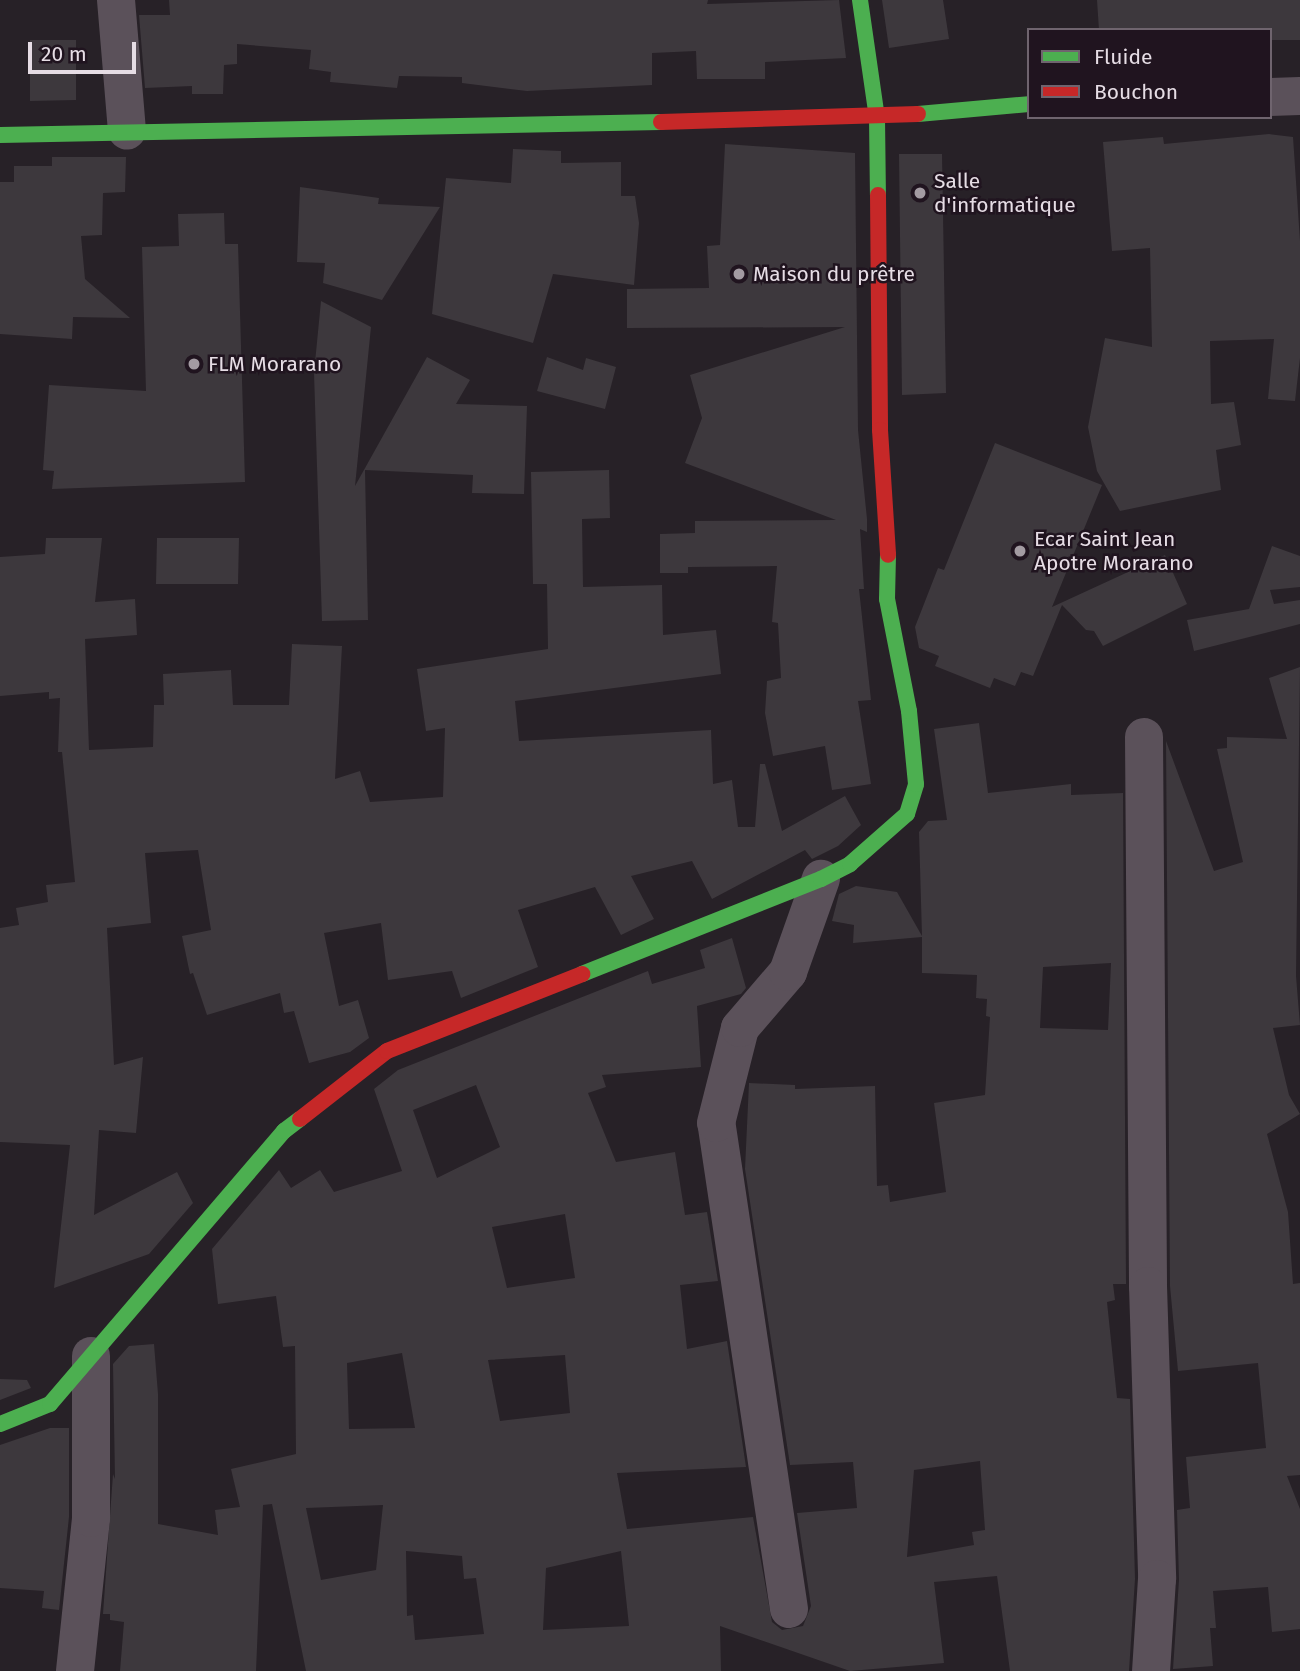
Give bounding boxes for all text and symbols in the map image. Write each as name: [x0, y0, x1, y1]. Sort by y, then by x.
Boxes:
scale bar: [32, 28, 140, 72]
legend: [1027, 28, 1272, 119]
text: 20 m: [41, 41, 87, 67]
text: Fluide: [1094, 44, 1152, 70]
text: Bouchon: [1094, 79, 1178, 105]
place label: Salle d'informatique: [934, 168, 1076, 218]
marker: Salle d'informatique: [912, 185, 928, 201]
place label: Maison du prêtre: [753, 261, 915, 287]
marker: Maison du prêtre: [731, 266, 747, 282]
place label: FLM Morarano: [208, 351, 341, 377]
marker: FLM Morarano: [186, 356, 202, 372]
place label: Ecar Saint Jean Apotre Morarano: [1034, 526, 1194, 576]
marker: Ecar Saint Jean Apotre Morarano: [1012, 543, 1028, 559]

